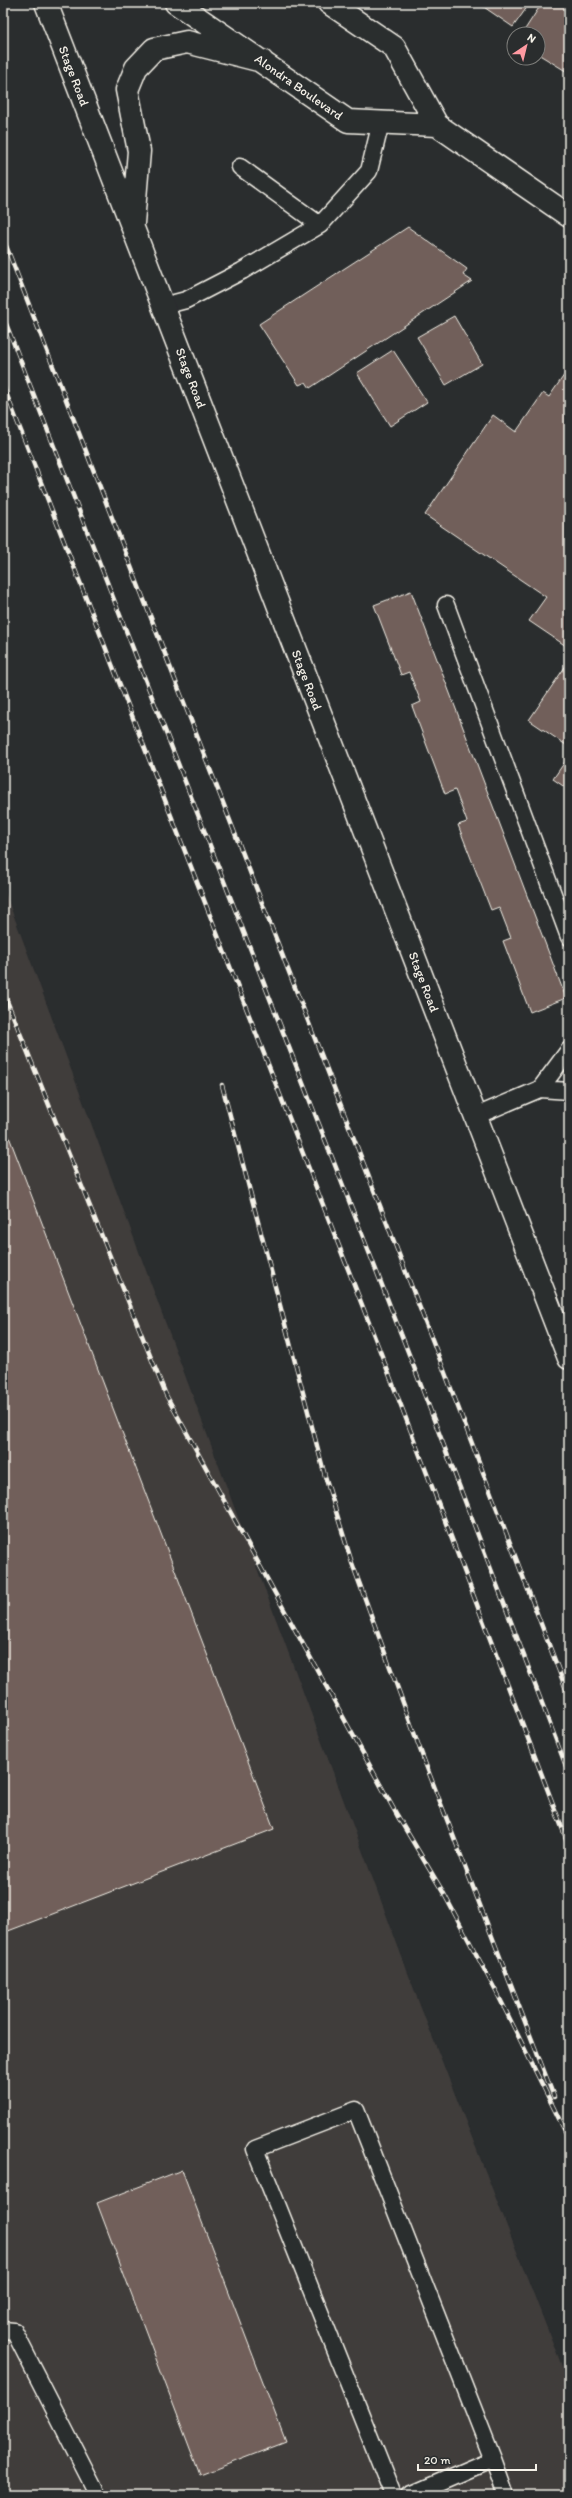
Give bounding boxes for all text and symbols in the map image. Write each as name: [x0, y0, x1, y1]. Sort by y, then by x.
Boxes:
north arrow: [506, 26, 546, 66]
text: N: [525, 31, 538, 46]
street label: Stage Road: [56, 44, 92, 108]
street label: Alondra Boulevard: [252, 51, 346, 123]
street label: Stage Road: [173, 346, 209, 410]
street label: Stage Road: [289, 648, 325, 712]
street label: Stage Road: [406, 950, 442, 1014]
scale bar: [418, 2446, 536, 2472]
text: 20 m: [424, 2453, 451, 2467]

